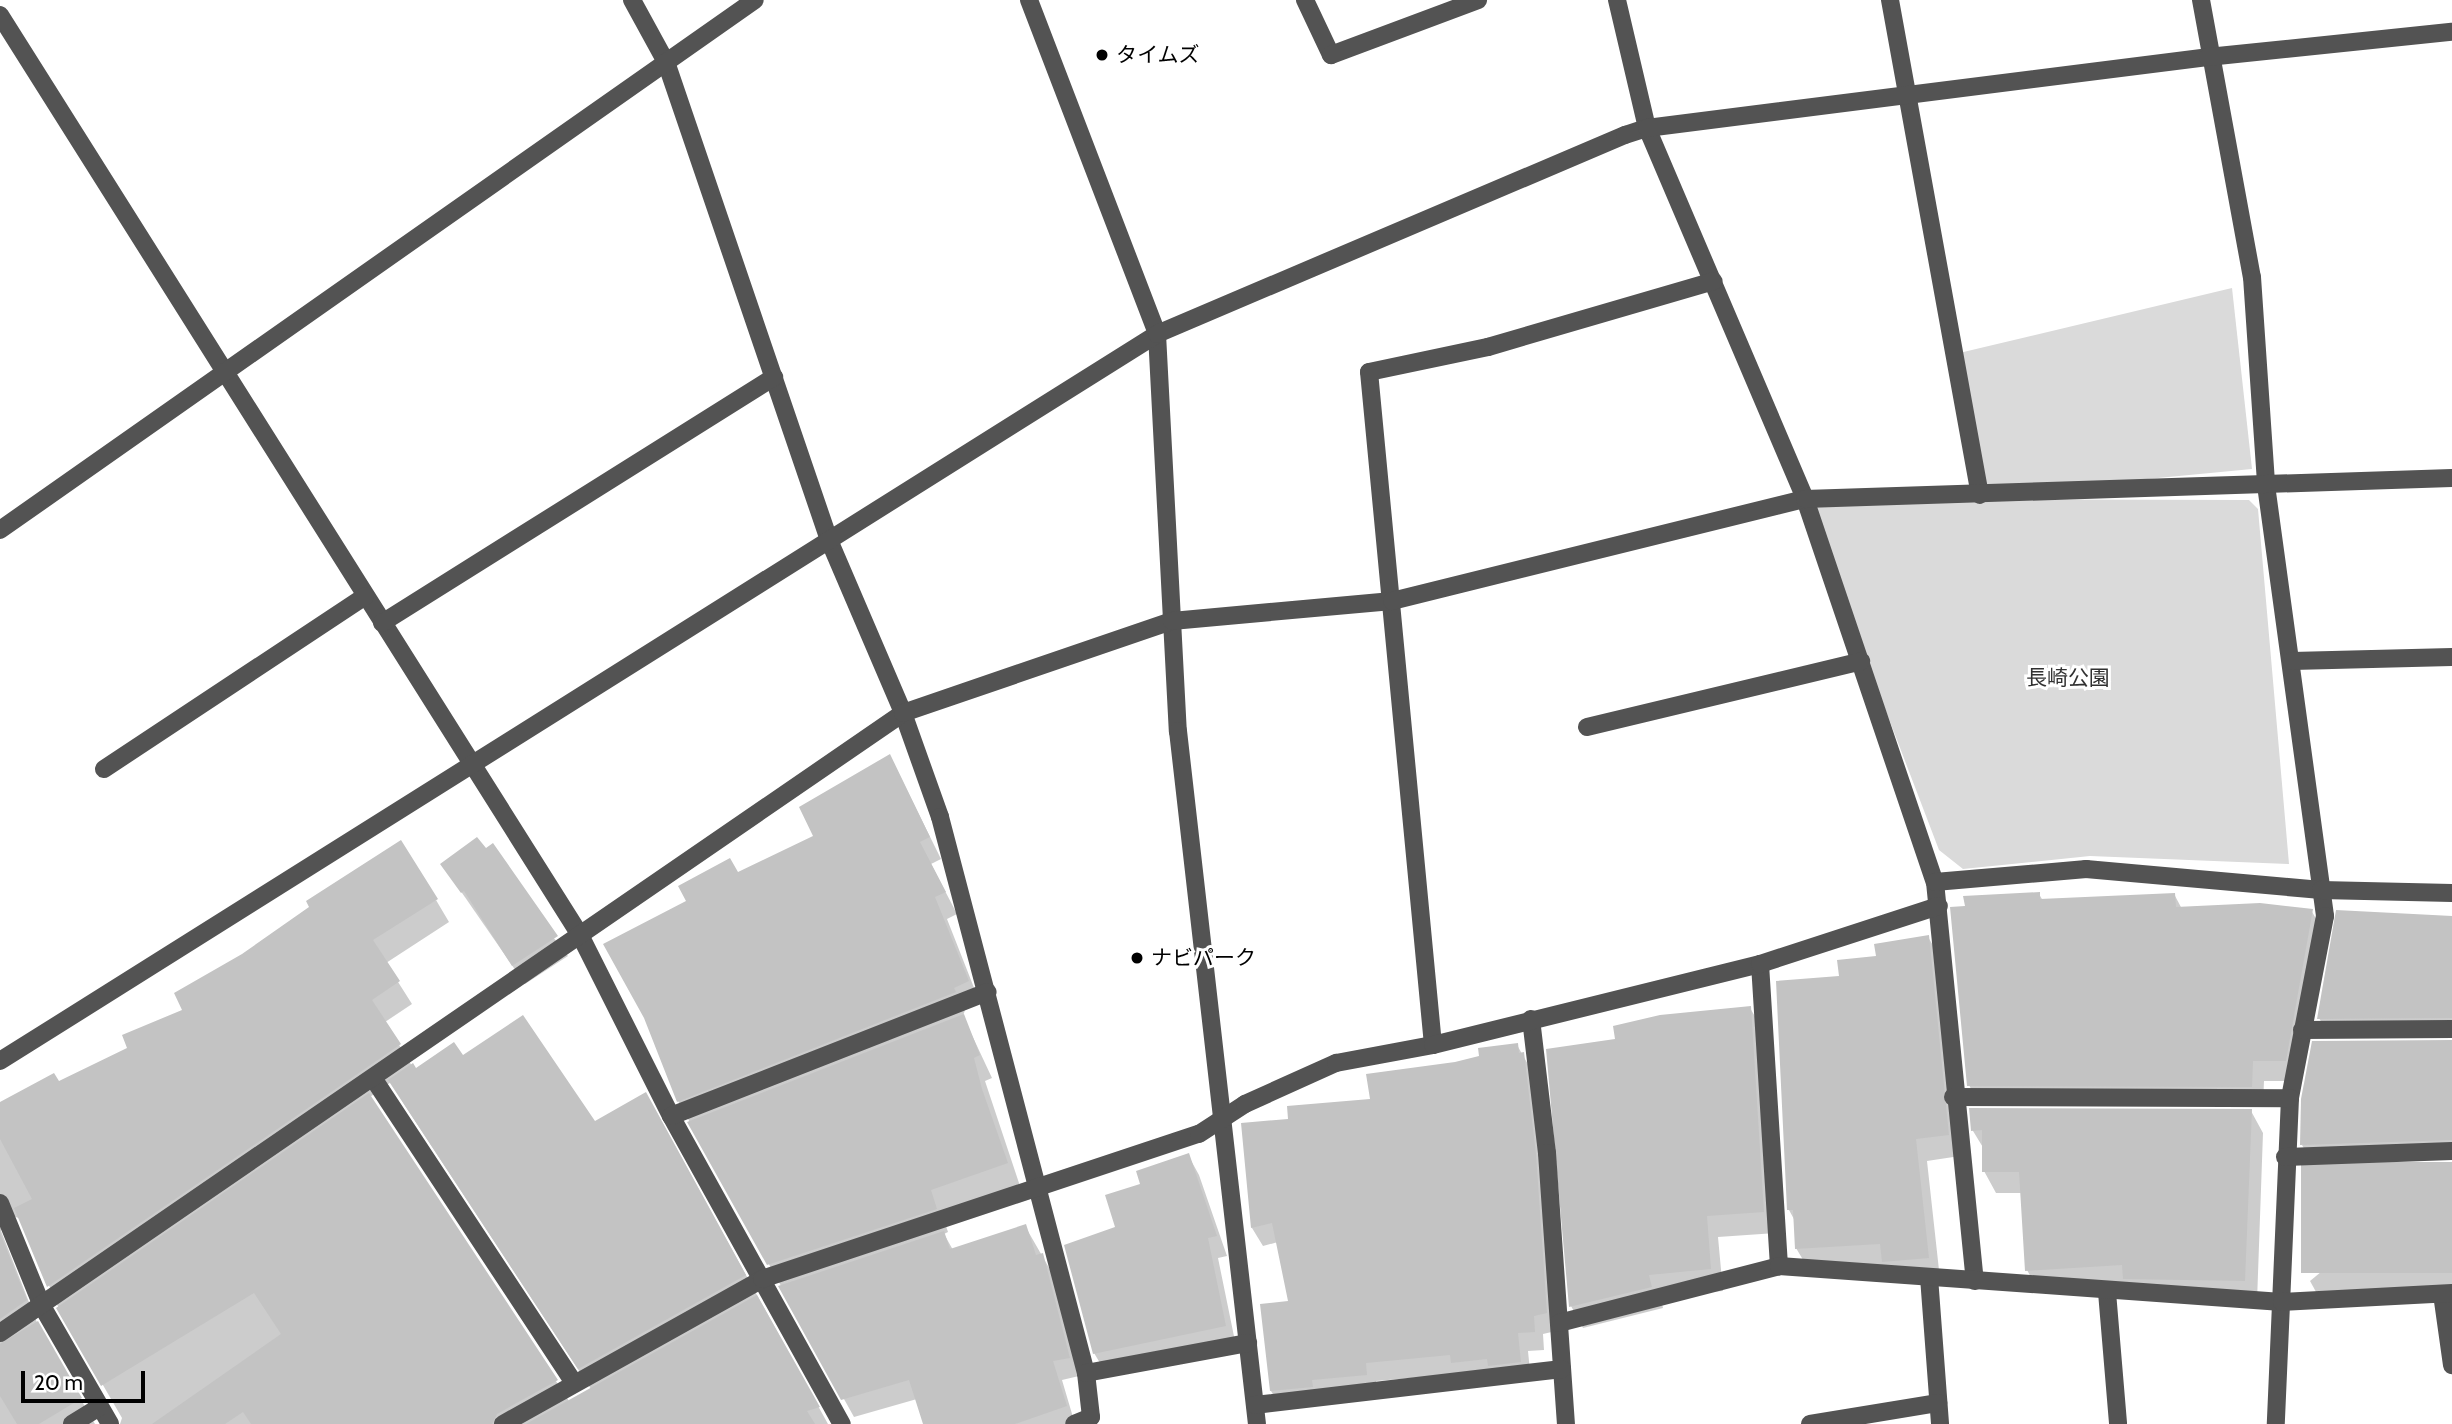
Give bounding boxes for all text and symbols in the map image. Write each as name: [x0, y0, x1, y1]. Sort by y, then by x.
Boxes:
place label: タイムズ: [1116, 42, 1200, 68]
marker: タイムズ: [1094, 47, 1110, 63]
park label: 長崎公園: [2026, 665, 2110, 691]
place label: ナビパーク: [1151, 945, 1256, 971]
marker: ナビパーク: [1129, 950, 1145, 966]
scale bar: [24, 1358, 149, 1402]
text: 20 m: [34, 1370, 83, 1395]

